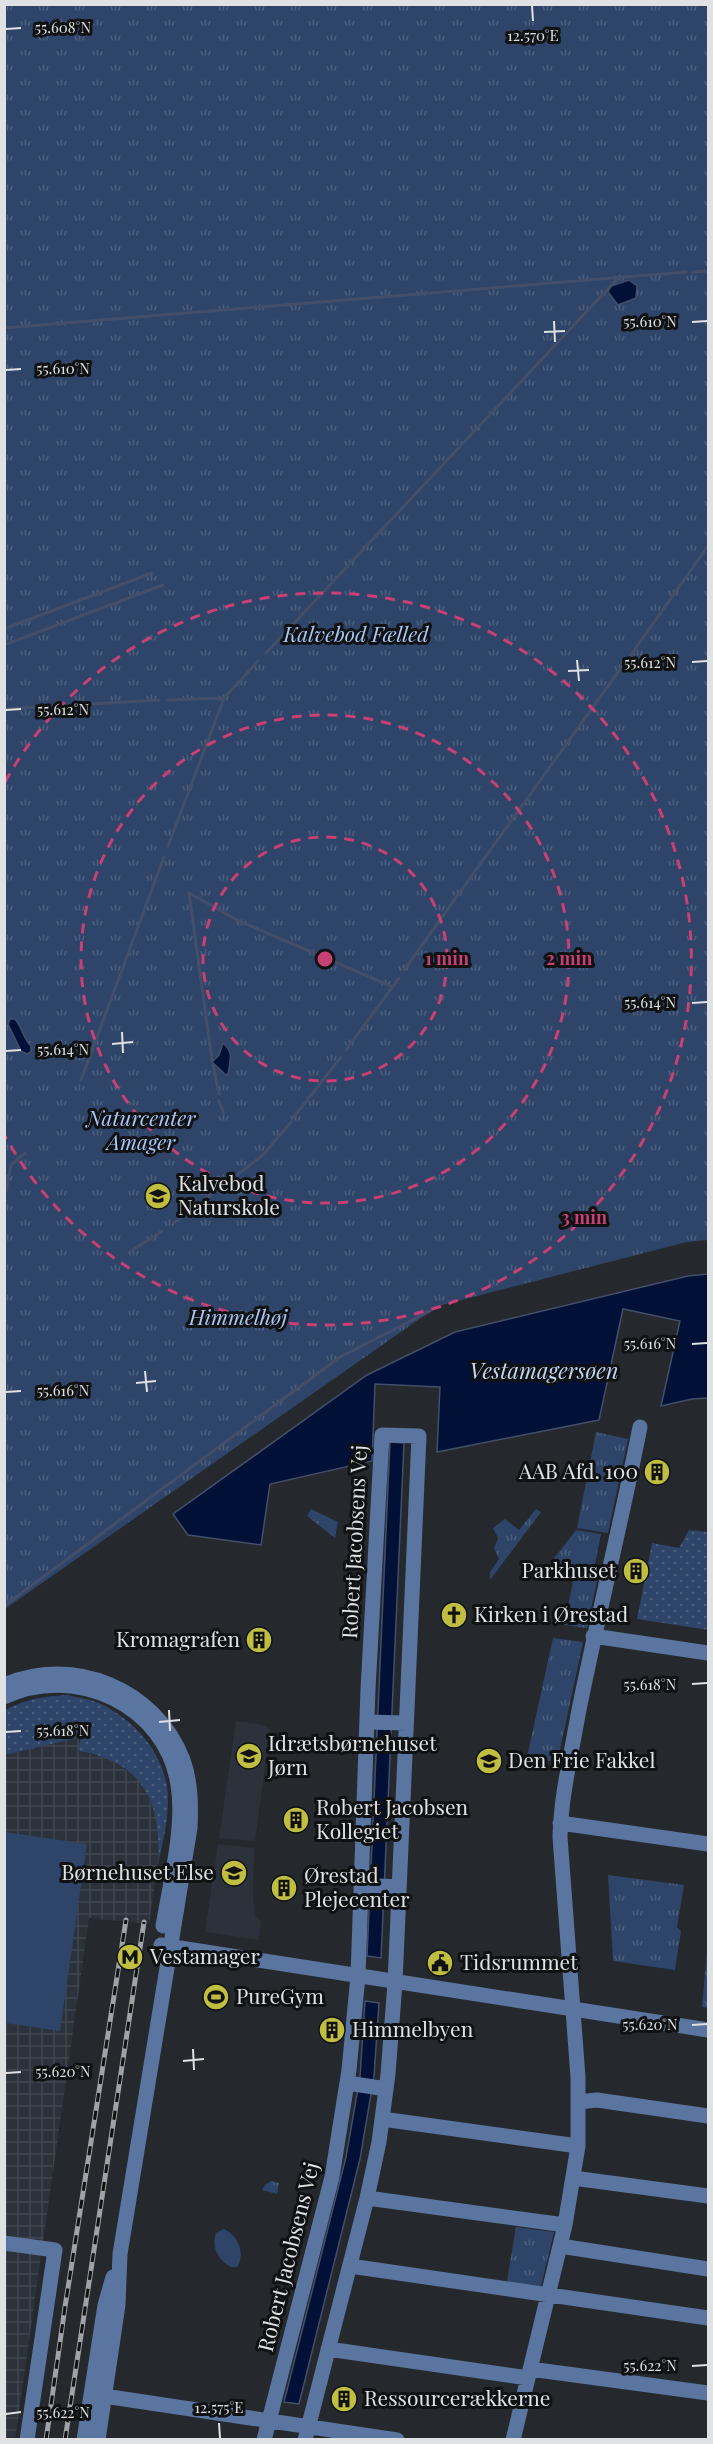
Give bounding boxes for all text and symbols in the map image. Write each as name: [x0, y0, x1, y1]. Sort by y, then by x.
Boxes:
text: 55.608°N: [35, 17, 92, 37]
text: 12.570°E: [507, 25, 559, 45]
text: 55.610°N: [623, 311, 677, 331]
text: 55.610°N: [36, 358, 90, 378]
park label: Kalvebod Fælled: [282, 619, 429, 647]
text: 55.612°N: [624, 652, 676, 672]
text: 55.612°N: [37, 699, 89, 719]
text: 1 min: [425, 946, 469, 970]
text: 2 min: [546, 946, 592, 970]
centre of rings: [315, 949, 335, 969]
text: 55.614°N: [624, 992, 676, 1012]
text: 55.614°N: [37, 1039, 89, 1059]
park label: Naturcenter Amager: [85, 1103, 196, 1155]
place label: Kalvebod Naturskole: [178, 1168, 280, 1220]
school or university icon: Kalvebod Naturskole: [143, 1181, 173, 1211]
text: 3 min: [561, 1205, 607, 1229]
park label: Himmelhøj: [188, 1302, 288, 1330]
text: 55.616°N: [624, 1333, 677, 1353]
water label: Vestamagersøen: [470, 1355, 618, 1385]
text: 55.616°N: [37, 1380, 90, 1400]
street label: Robert Jacobsens Vej: [334, 1444, 372, 1640]
place label: AAB Afd. 100: [518, 1456, 638, 1484]
building icon: AAB Afd. 100: [642, 1457, 672, 1487]
place label: Parkhuset: [522, 1555, 617, 1583]
building icon: Parkhuset: [621, 1556, 651, 1586]
place label: Kirken i Ørestad: [474, 1599, 628, 1627]
church icon: Kirken i Ørestad: [439, 1600, 469, 1630]
place label: Kromagrafen: [116, 1624, 240, 1652]
building icon: Kromagrafen: [244, 1625, 274, 1655]
text: 55.618°N: [624, 1674, 677, 1694]
text: 55.618°N: [37, 1720, 90, 1740]
place label: Idrætsbørnehuset Jørn: [267, 1728, 437, 1780]
school or university icon: Idrætsbørnehuset Jørn: [234, 1741, 264, 1771]
place label: Den Frie Fakkel: [508, 1745, 656, 1773]
school or university icon: Den Frie Fakkel: [474, 1746, 504, 1776]
place label: Robert Jacobsen Kollegiet: [316, 1792, 469, 1844]
building icon: Robert Jacobsen Kollegiet: [281, 1805, 311, 1835]
place label: Børnehuset Else: [61, 1857, 214, 1885]
school or university icon: Børnehuset Else: [219, 1858, 249, 1888]
place label: Ørestad Plejecenter: [304, 1860, 410, 1912]
building icon: Ørestad Plejecenter: [269, 1873, 299, 1903]
place label: Vestamager: [149, 1941, 260, 1969]
metro station icon: Vestamager: [115, 1942, 145, 1972]
place label: Tidsrummet: [460, 1947, 578, 1975]
public building icon: Tidsrummet: [425, 1948, 455, 1978]
place label: PureGym: [236, 1981, 324, 2009]
sports icon: PureGym: [201, 1982, 231, 2012]
place label: Himmelbyen: [352, 2014, 474, 2042]
text: 55.620°N: [622, 2014, 678, 2034]
building icon: Himmelbyen: [317, 2015, 347, 2045]
text: 55.620°N: [35, 2061, 91, 2081]
street label: Robert Jacobsens Vej: [250, 2159, 324, 2354]
text: 55.622°N: [623, 2355, 677, 2375]
place label: Ressourcerækkerne: [364, 2383, 550, 2411]
building icon: Ressourcerækkerne: [329, 2384, 359, 2414]
text: 12.575°E: [194, 2397, 244, 2417]
text: 55.622°N: [36, 2402, 90, 2422]

